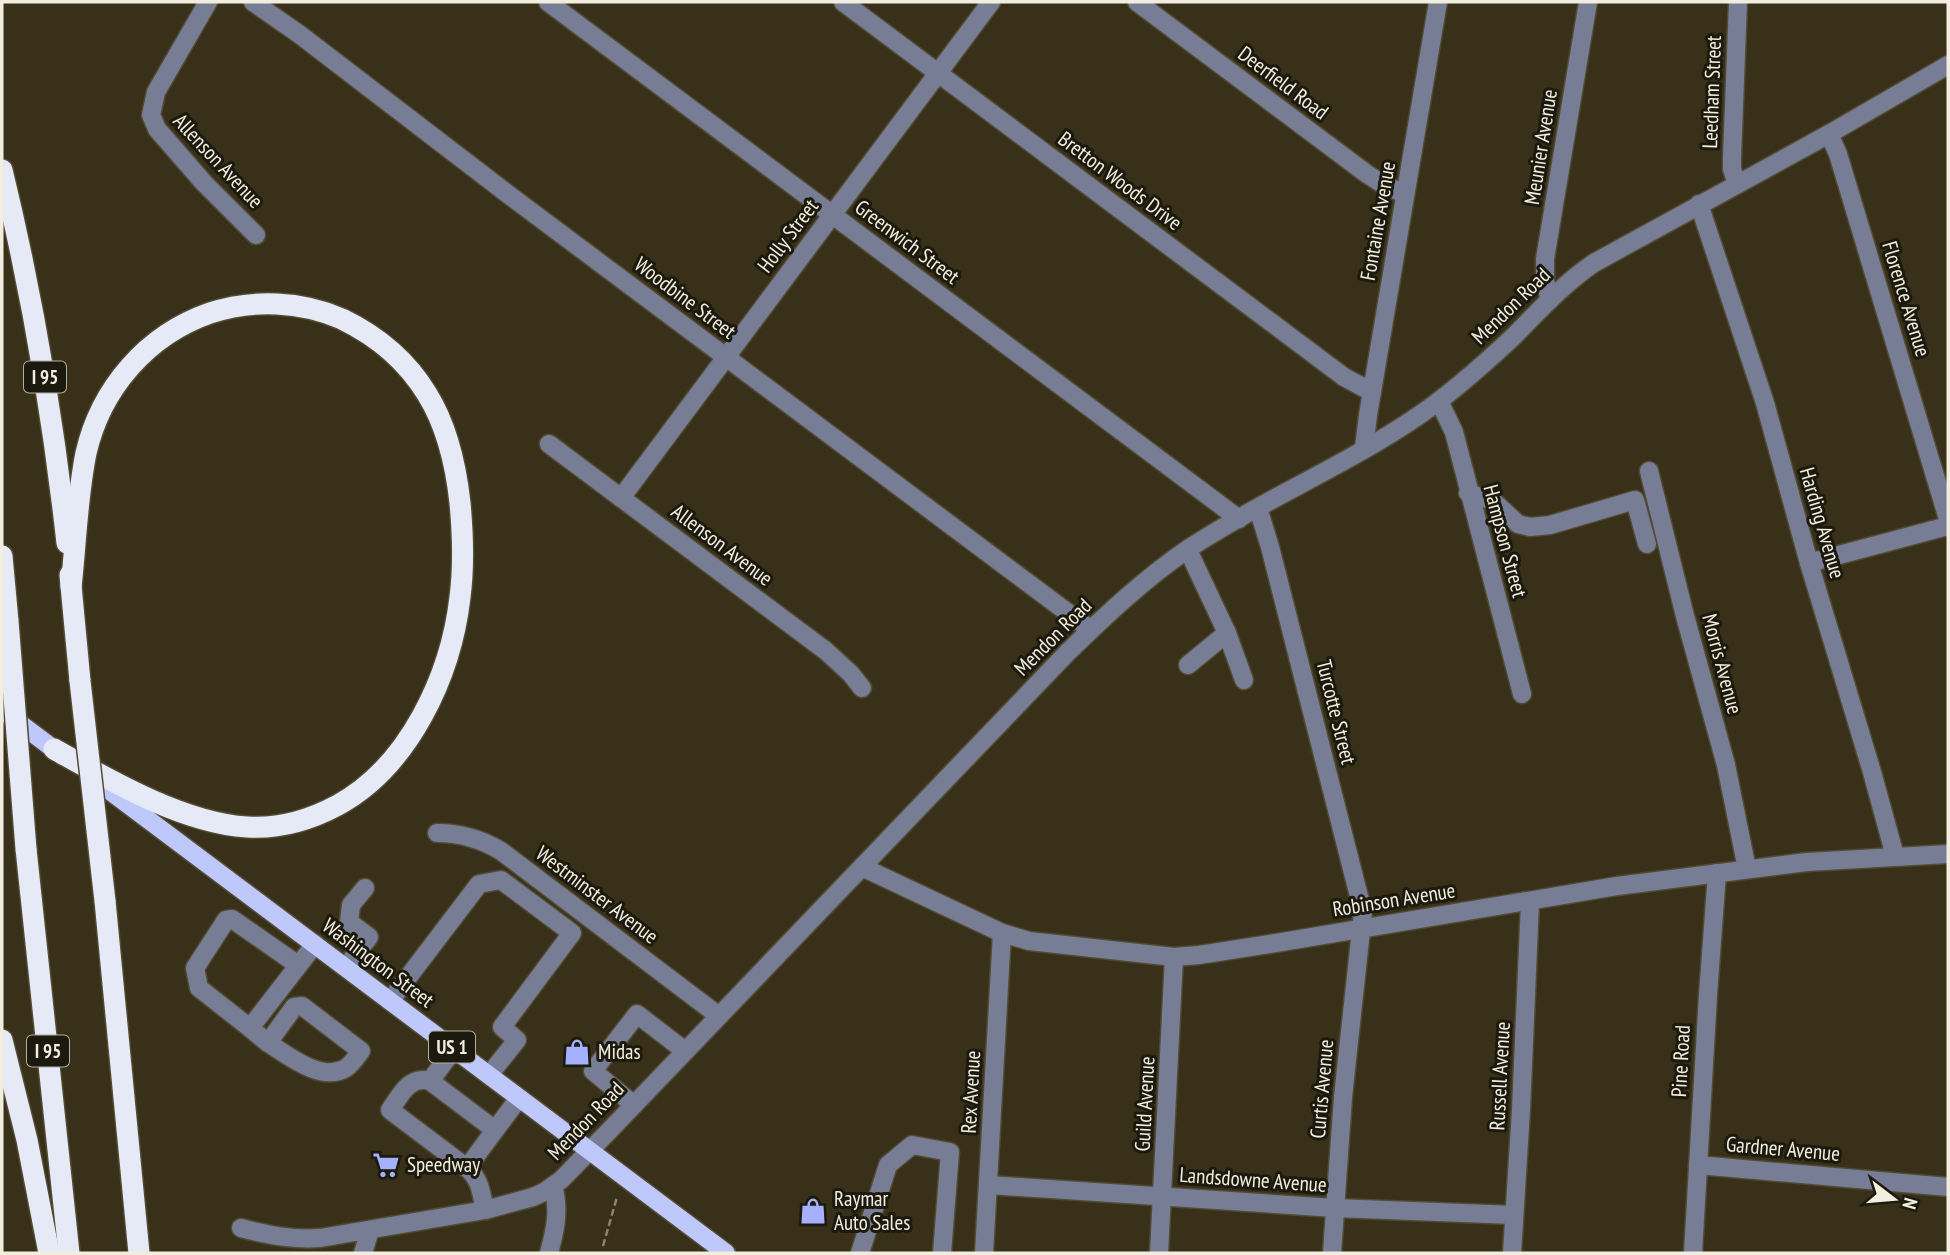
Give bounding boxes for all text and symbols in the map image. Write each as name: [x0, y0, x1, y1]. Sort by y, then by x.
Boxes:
street label: Leedham Street: [1696, 35, 1727, 149]
street label: Deerfield Road: [1233, 40, 1334, 125]
street label: Meunier Avenue: [1518, 87, 1563, 207]
street label: Allenson Avenue: [168, 108, 269, 214]
street label: Bretton Woods Drive: [1053, 125, 1188, 236]
street label: Fontaine Avenue: [1354, 159, 1401, 283]
street label: Holly Street: [751, 193, 824, 278]
street label: Greenwich Street: [850, 193, 965, 290]
street label: Florence Avenue: [1876, 238, 1937, 360]
street label: Woodbine Street: [629, 251, 742, 345]
street label: Mendon Road: [1466, 262, 1556, 350]
road number: I 95: [24, 362, 66, 392]
street label: Harding Avenue: [1794, 464, 1851, 582]
street label: Hampson Street: [1477, 481, 1534, 600]
street label: Allenson Avenue: [666, 498, 778, 591]
street label: Mendon Road: [1008, 592, 1097, 681]
street label: Morris Avenue: [1696, 611, 1749, 717]
street label: Turcotte Street: [1310, 657, 1363, 767]
street label: Westminster Avenue: [531, 840, 664, 949]
street label: Robinson Avenue: [1331, 877, 1457, 923]
street label: Washington Street: [317, 912, 440, 1013]
street label: Russell Avenue: [1483, 1021, 1516, 1131]
street label: Pine Road: [1665, 1024, 1696, 1098]
road number: US 1: [429, 1032, 475, 1063]
road number: I 95: [27, 1036, 69, 1066]
shop icon: Midas: [562, 1037, 592, 1067]
place label: Midas: [598, 1038, 641, 1065]
street label: Curtis Avenue: [1304, 1038, 1339, 1140]
street label: Rex Avenue: [955, 1050, 986, 1134]
street label: Guild Avenue: [1129, 1056, 1160, 1152]
street label: Mendon Road: [542, 1076, 630, 1166]
street label: Gardner Avenue: [1725, 1130, 1841, 1167]
supermarket icon: Speedway: [371, 1150, 401, 1180]
place label: Speedway: [407, 1151, 480, 1178]
street label: Landsdowne Avenue: [1179, 1161, 1328, 1198]
north arrow: [1859, 1164, 1929, 1234]
place label: Raymar Auto Sales: [834, 1185, 910, 1236]
text: N: [1897, 1195, 1923, 1212]
shop icon: Raymar Auto Sales: [798, 1196, 828, 1226]

